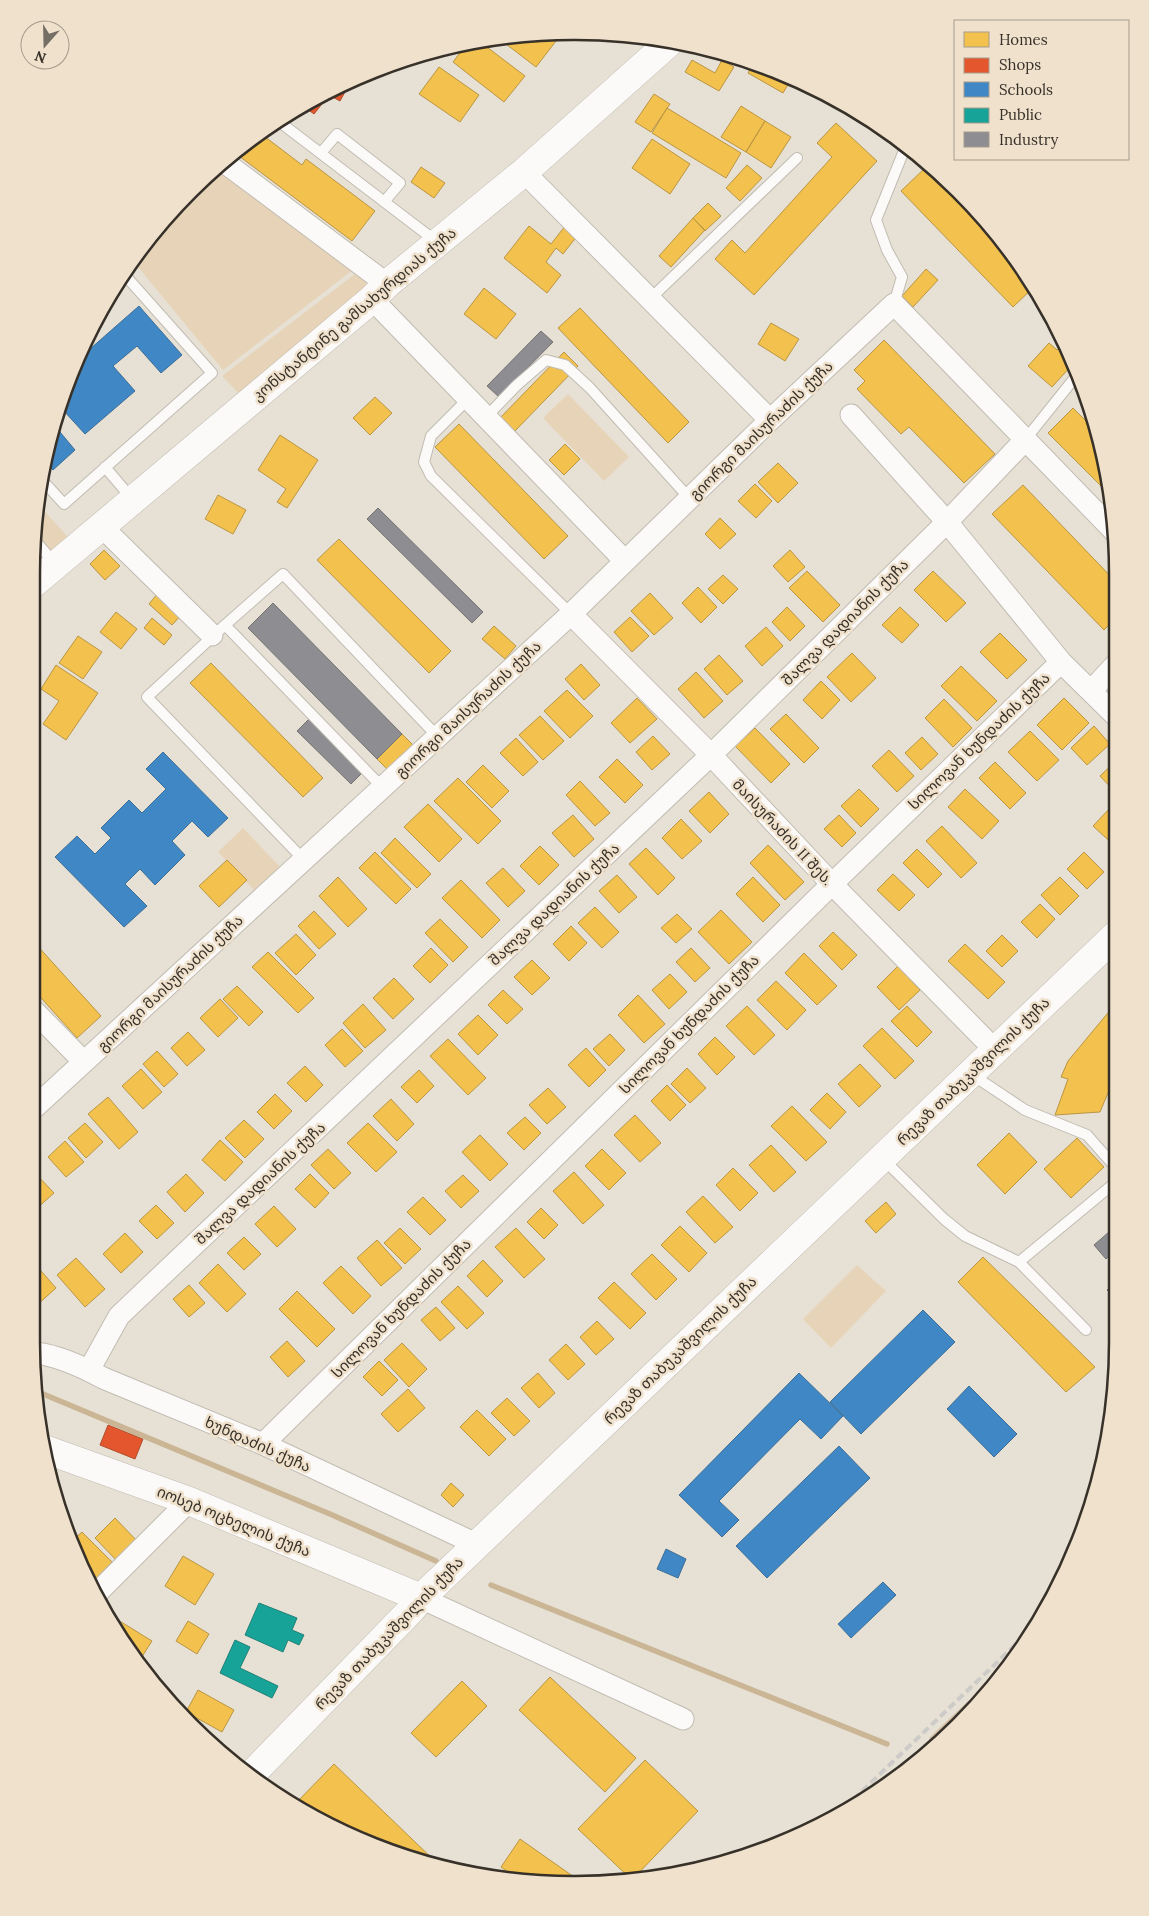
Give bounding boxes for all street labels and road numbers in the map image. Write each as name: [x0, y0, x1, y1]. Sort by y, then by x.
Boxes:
street label: კონსტანტინე გამსახურდიას ქუჩა: [248, 223, 460, 405]
street label: გიორგი მაისურაძის ქუჩა: [685, 356, 837, 504]
street label: შალვა დადიანის ქუჩა: [778, 555, 912, 689]
street label: გიორგი მაისურაძის ქუჩა: [391, 637, 545, 781]
street label: სილოვან ხუნდაძის ქუჩა: [904, 668, 1054, 814]
street label: მაისურაძის II შეს.: [729, 775, 837, 889]
street label: შალვა დადიანის ქუჩა: [485, 839, 623, 969]
street label: გიორგი მაისურაძის ქუჩა: [93, 911, 247, 1055]
street label: სილოვან ხუნდაძის ქუჩა: [615, 950, 763, 1098]
street label: რევაზ თაბუკაშვილის ქუჩა: [893, 993, 1053, 1149]
street label: შალვა დადიანის ქუჩა: [191, 1118, 329, 1248]
street label: სილოვან ხუნდაძის ქუჩა: [327, 1234, 475, 1382]
street label: რევაზ თაბუკაშვილის ქუჩა: [600, 1272, 760, 1428]
street label: ხუნდაძის ქუჩა: [202, 1412, 314, 1476]
street label: იოსებ ოცხელის ქუჩა: [154, 1481, 314, 1561]
street label: რევაზ თაბუკაშვილის ქუჩა: [311, 1553, 467, 1713]

